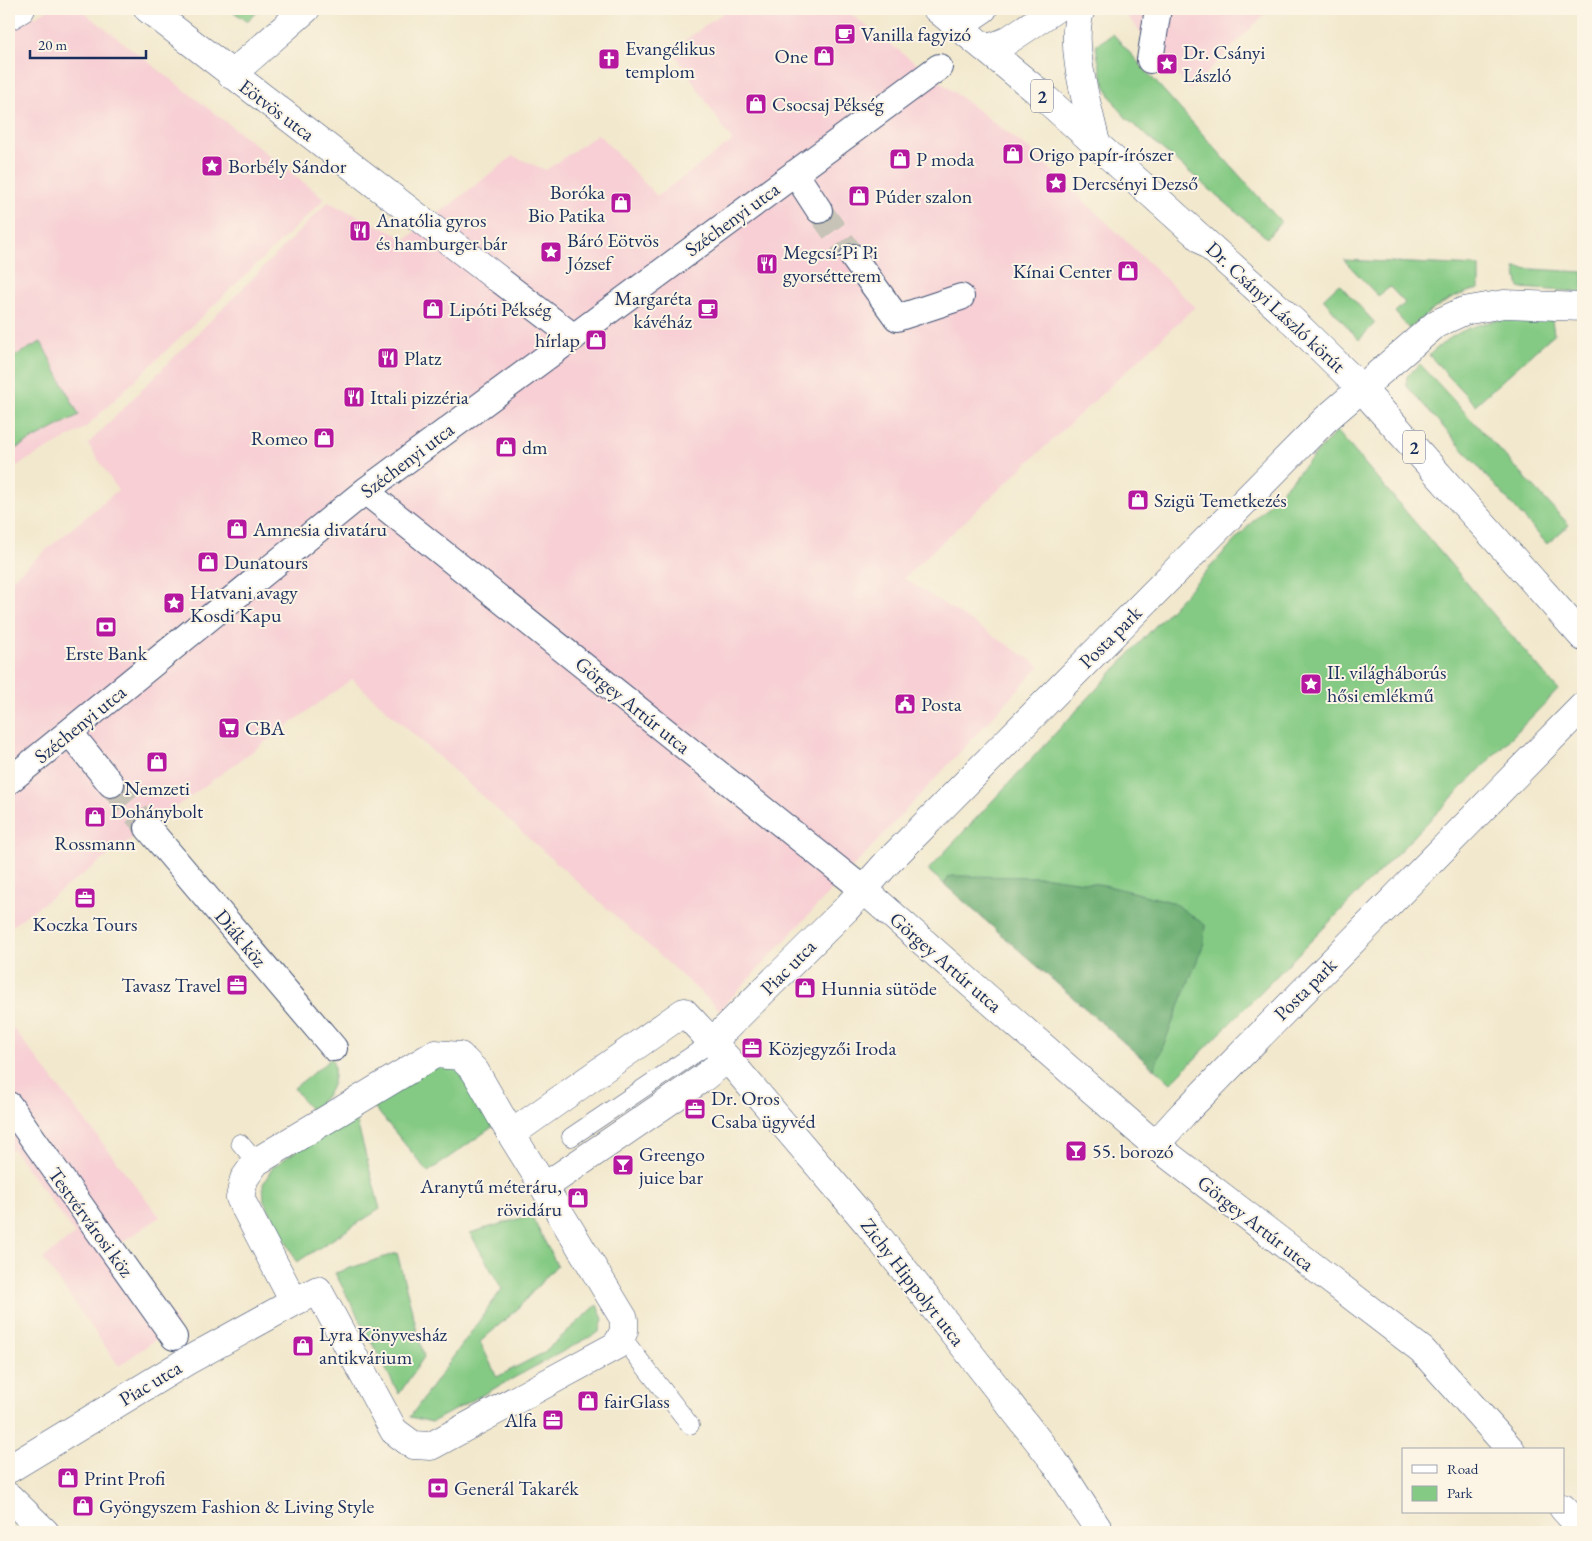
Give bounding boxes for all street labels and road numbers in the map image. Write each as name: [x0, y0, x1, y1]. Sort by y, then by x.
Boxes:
street label: Eötvös utca: [234, 73, 320, 147]
road number: 2: [1031, 80, 1053, 112]
street label: Széchenyi utca: [680, 176, 784, 262]
street label: Dr. Csányi László körút: [1201, 236, 1352, 379]
street label: Széchenyi utca: [355, 416, 459, 504]
road number: 2: [1403, 431, 1425, 464]
street label: Posta park: [1073, 600, 1147, 674]
street label: Görgey Artúr utca: [570, 651, 696, 760]
street label: Széchenyi utca: [29, 679, 131, 769]
street label: Diák köz: [209, 904, 273, 973]
street label: Görgey Artúr utca: [884, 906, 1008, 1018]
street label: Piac utca: [755, 934, 821, 1000]
street label: Posta park: [1268, 952, 1342, 1026]
street label: Testvérvárosi köz: [42, 1162, 140, 1282]
street label: Görgey Artúr utca: [1192, 1169, 1320, 1277]
street label: Zichy Hippolyt utca: [855, 1213, 971, 1351]
street label: Piac utca: [114, 1354, 186, 1412]

